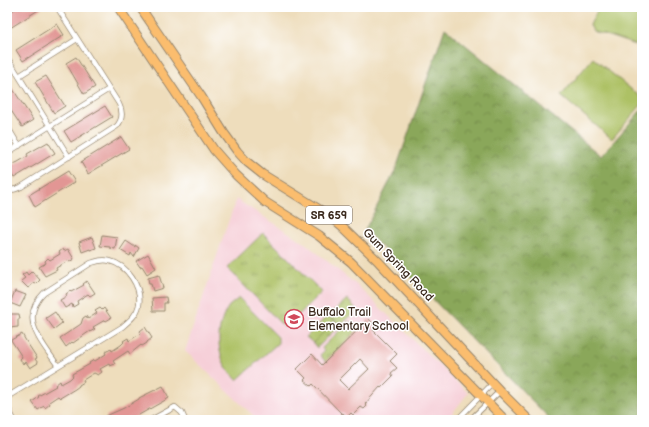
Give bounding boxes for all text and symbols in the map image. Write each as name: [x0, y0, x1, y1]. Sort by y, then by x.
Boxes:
road number: SR 659: [306, 206, 352, 224]
street label: Gum Spring Road: [359, 225, 437, 305]
place label: Buffalo Trail Elementary School: [308, 305, 409, 334]
school or university icon: Buffalo Trail Elementary School: [283, 308, 305, 330]

